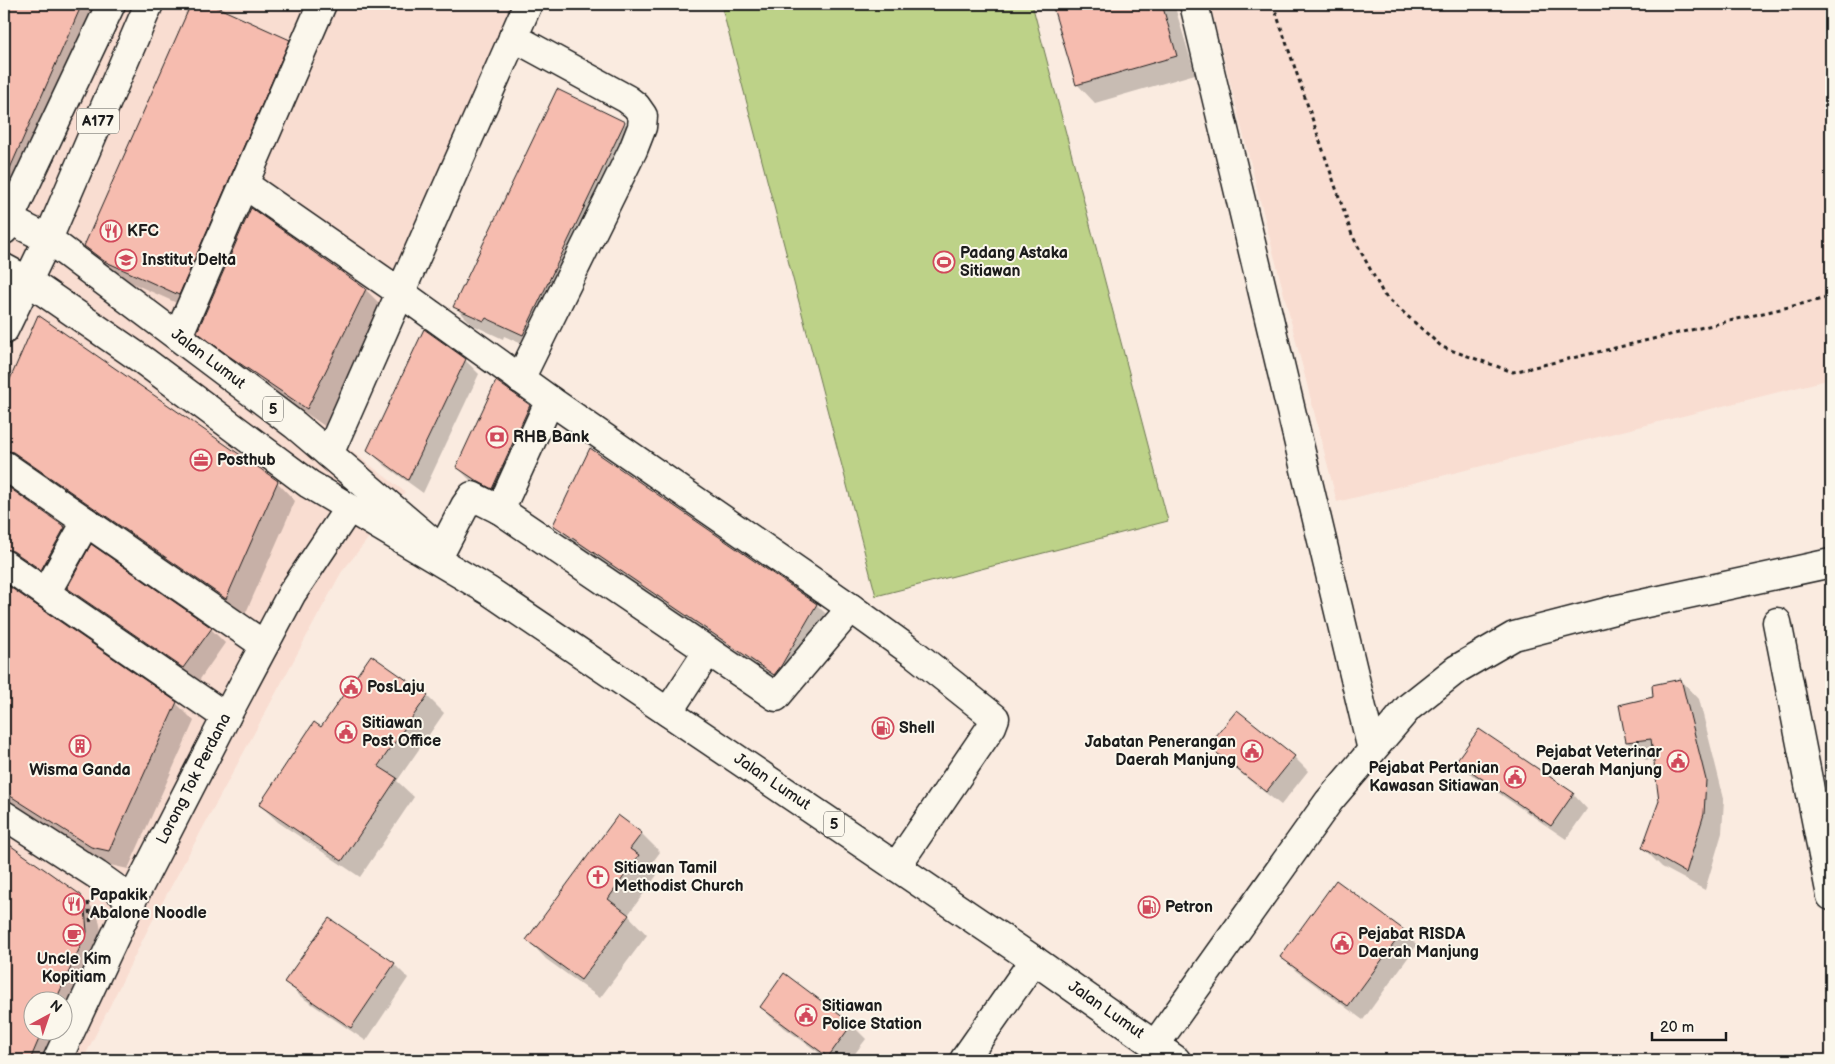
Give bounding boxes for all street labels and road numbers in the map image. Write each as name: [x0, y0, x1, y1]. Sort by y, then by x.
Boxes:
road number: A177: [77, 108, 119, 134]
street label: Jalan Lumut: [167, 325, 249, 393]
road number: 5: [263, 396, 283, 422]
street label: Lorong Tok Perdana: [153, 710, 235, 848]
street label: Jalan Lumut: [730, 750, 814, 815]
road number: 5: [824, 812, 844, 836]
street label: Jalan Lumut: [1064, 977, 1148, 1043]

